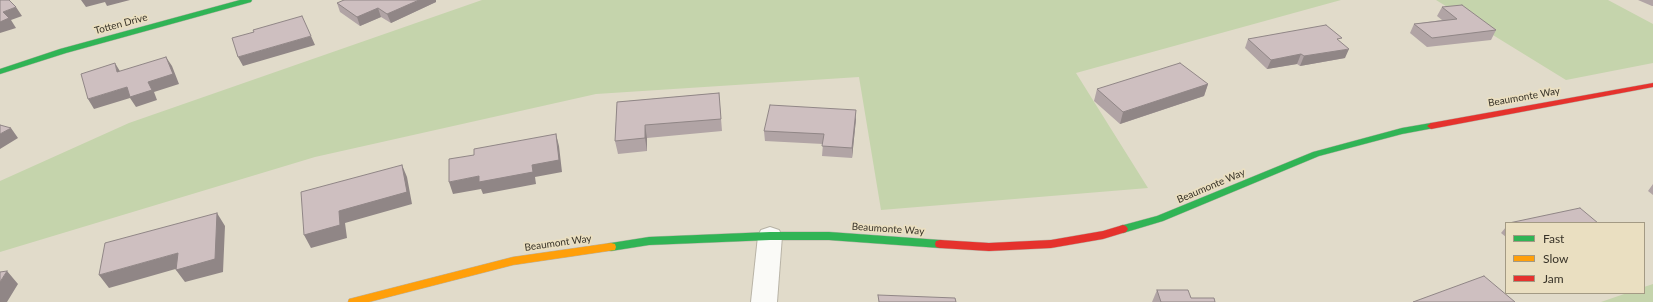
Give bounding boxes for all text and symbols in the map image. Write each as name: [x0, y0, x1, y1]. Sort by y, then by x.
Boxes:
street label: Totten Drive: [93, 11, 149, 37]
street label: Beaumonte Way: [1487, 85, 1561, 109]
street label: Beaumonte Way: [1175, 166, 1247, 206]
street label: Beaumonte Way: [851, 220, 925, 238]
legend: [1505, 222, 1645, 294]
text: Fast: [1543, 231, 1564, 246]
street label: Beaumont Way: [524, 232, 592, 254]
text: Slow: [1543, 251, 1568, 266]
text: Jam: [1543, 271, 1564, 286]

